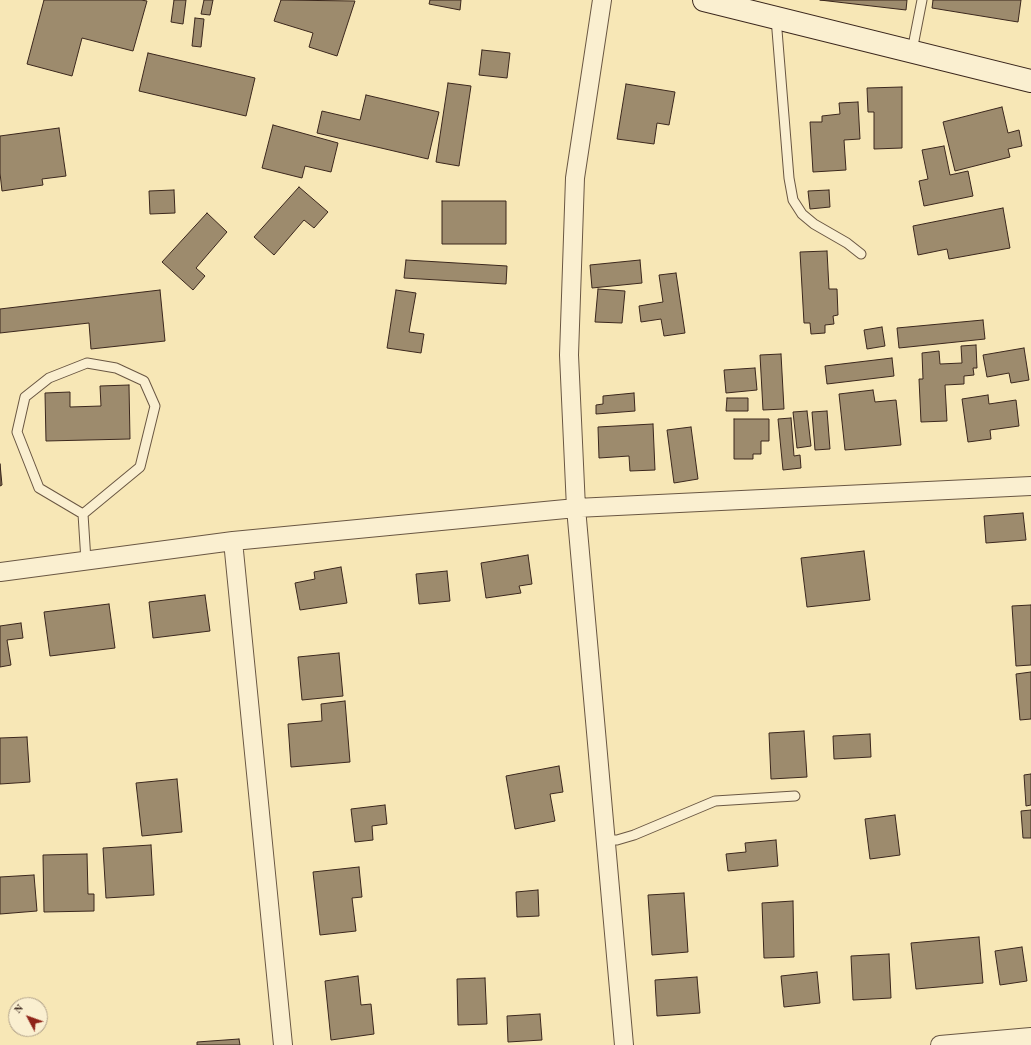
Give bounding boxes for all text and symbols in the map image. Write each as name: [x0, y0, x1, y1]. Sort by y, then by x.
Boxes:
north arrow: [8, 997, 48, 1037]
text: N: [12, 1003, 26, 1016]

